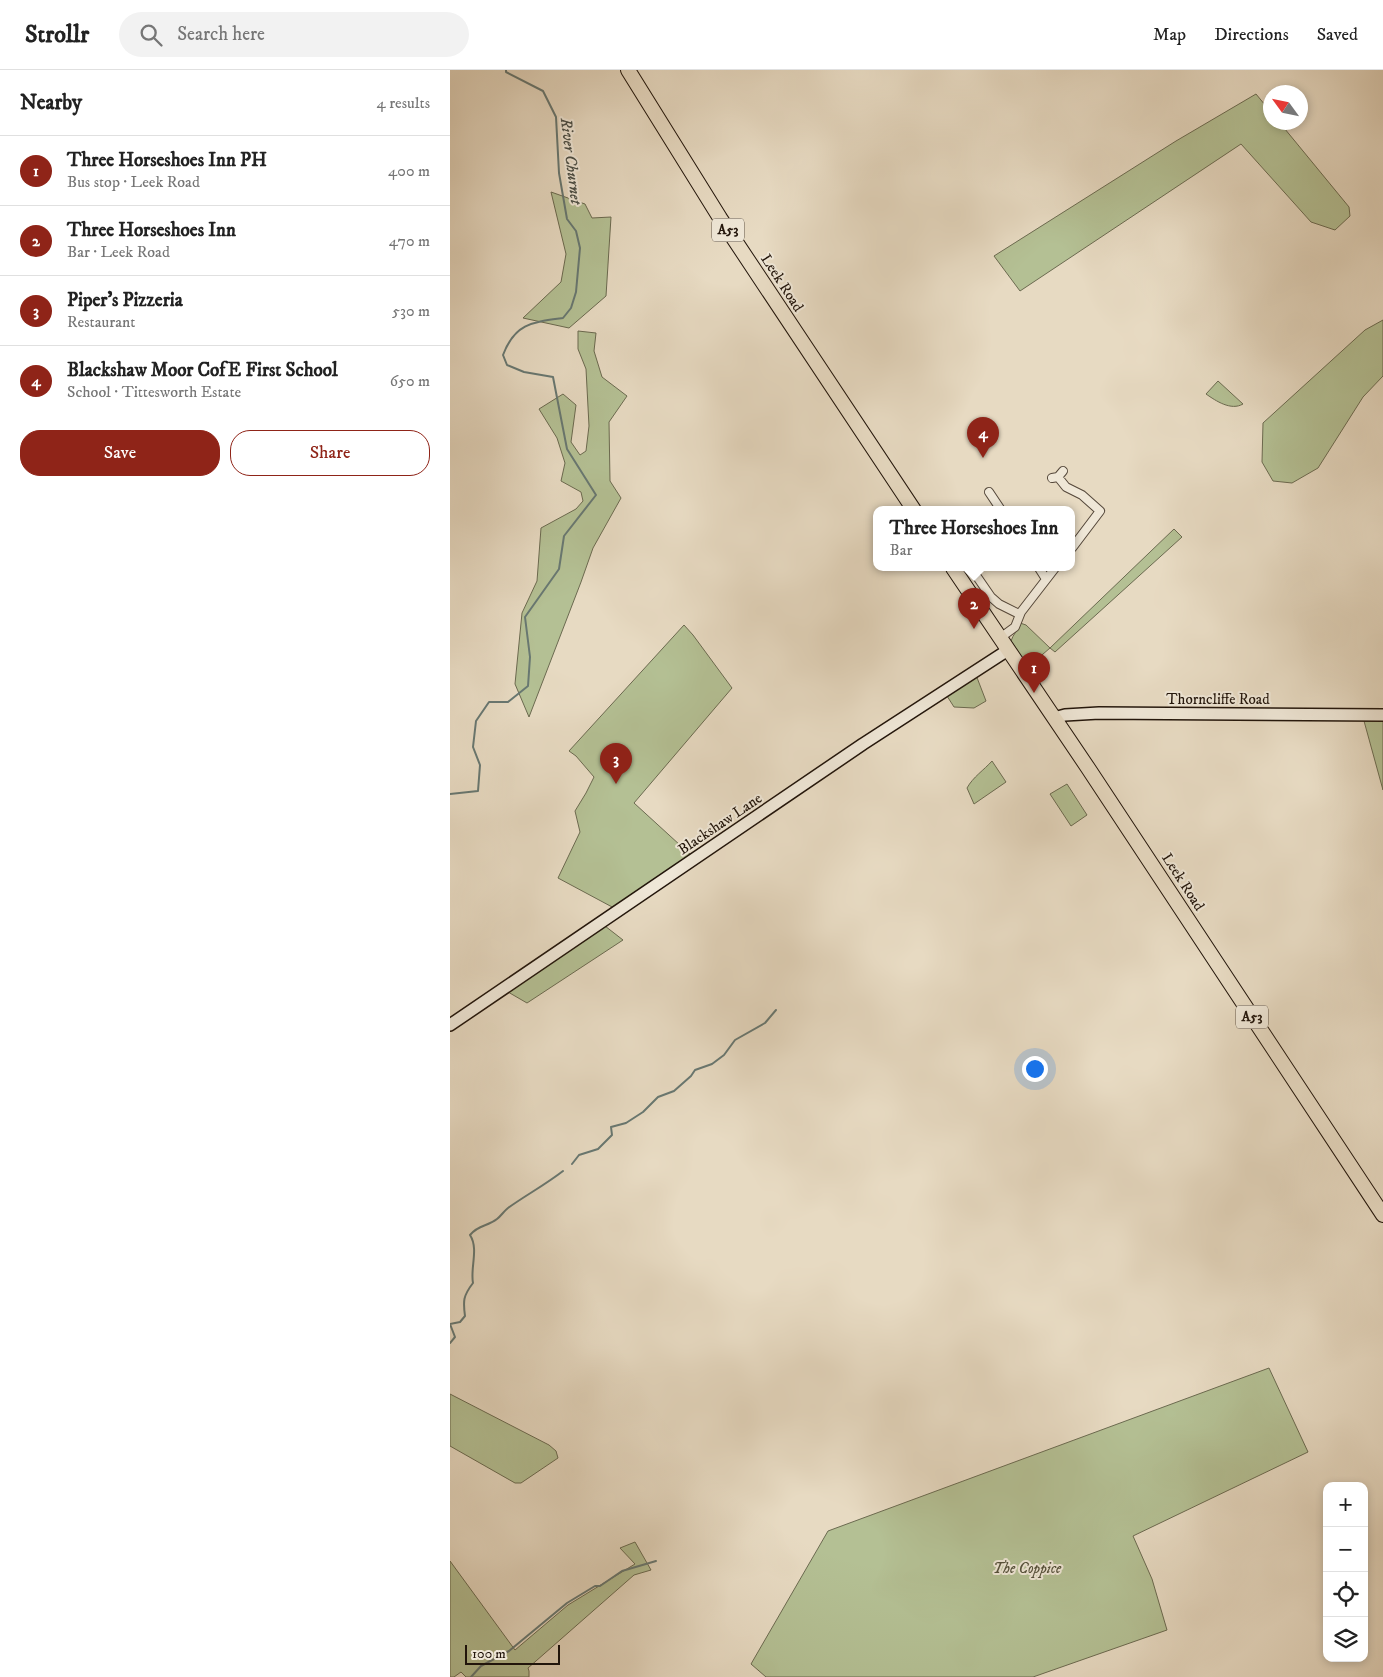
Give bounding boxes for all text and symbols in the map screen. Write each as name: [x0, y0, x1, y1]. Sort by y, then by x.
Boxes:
search box: [119, 12, 469, 57]
text: Strollr: [25, 20, 89, 50]
icon: search: [137, 21, 165, 49]
text: Search here: [177, 23, 265, 46]
text: Map: [1153, 24, 1186, 46]
text: Directions: [1214, 24, 1289, 46]
text: Saved: [1317, 24, 1358, 46]
north arrow: [1263, 85, 1308, 130]
text: Nearby: [20, 90, 82, 116]
text: 4 results: [377, 93, 430, 113]
water label: River Churnet: [556, 116, 586, 207]
text: Three Horseshoes Inn PH: [67, 149, 267, 172]
text: 1: [33, 161, 39, 181]
text: 400 m: [388, 161, 430, 181]
text: Bus stop · Leek Road: [67, 172, 200, 192]
road number: A53: [712, 218, 744, 242]
text: Three Horseshoes Inn: [67, 219, 236, 242]
text: 2: [32, 231, 40, 251]
text: 470 m: [389, 231, 430, 251]
text: Bar · Leek Road: [67, 242, 170, 262]
street label: Leek Road: [756, 251, 808, 316]
text: Piper's Pizzeria: [67, 289, 183, 312]
text: 3: [33, 301, 39, 321]
text: 530 m: [392, 301, 430, 321]
text: Restaurant: [67, 312, 135, 332]
text: Blackshaw Moor CofE First School: [67, 359, 338, 382]
text: 4: [31, 371, 41, 391]
text: 650 m: [390, 371, 430, 391]
text: School · Tittesworth Estate: [67, 382, 241, 402]
pin: 4: [967, 417, 999, 458]
button: Save: [20, 430, 220, 476]
button: Share: [230, 430, 430, 476]
popup: [873, 506, 1075, 571]
text: Three Horseshoes Inn: [890, 517, 1058, 540]
text: Bar: [890, 540, 912, 560]
pin: 2: [958, 588, 990, 629]
pin: 1: [1018, 652, 1050, 693]
street label: Thorncliffe Road: [1166, 690, 1270, 709]
pin: 3: [600, 743, 632, 784]
street label: Blackshaw Lane: [674, 789, 766, 859]
street label: Leek Road: [1157, 850, 1209, 915]
road number: A53: [1236, 1006, 1268, 1029]
your location: [1022, 1056, 1048, 1082]
map controls: [1323, 1482, 1368, 1662]
button: +: [1323, 1482, 1368, 1527]
button: −: [1323, 1527, 1368, 1572]
park label: The Coppice: [993, 1559, 1062, 1578]
button: locate: [1323, 1572, 1368, 1617]
button: layers: [1323, 1617, 1368, 1662]
scale bar: [465, 1642, 560, 1665]
text: 100 m: [472, 1645, 506, 1663]

